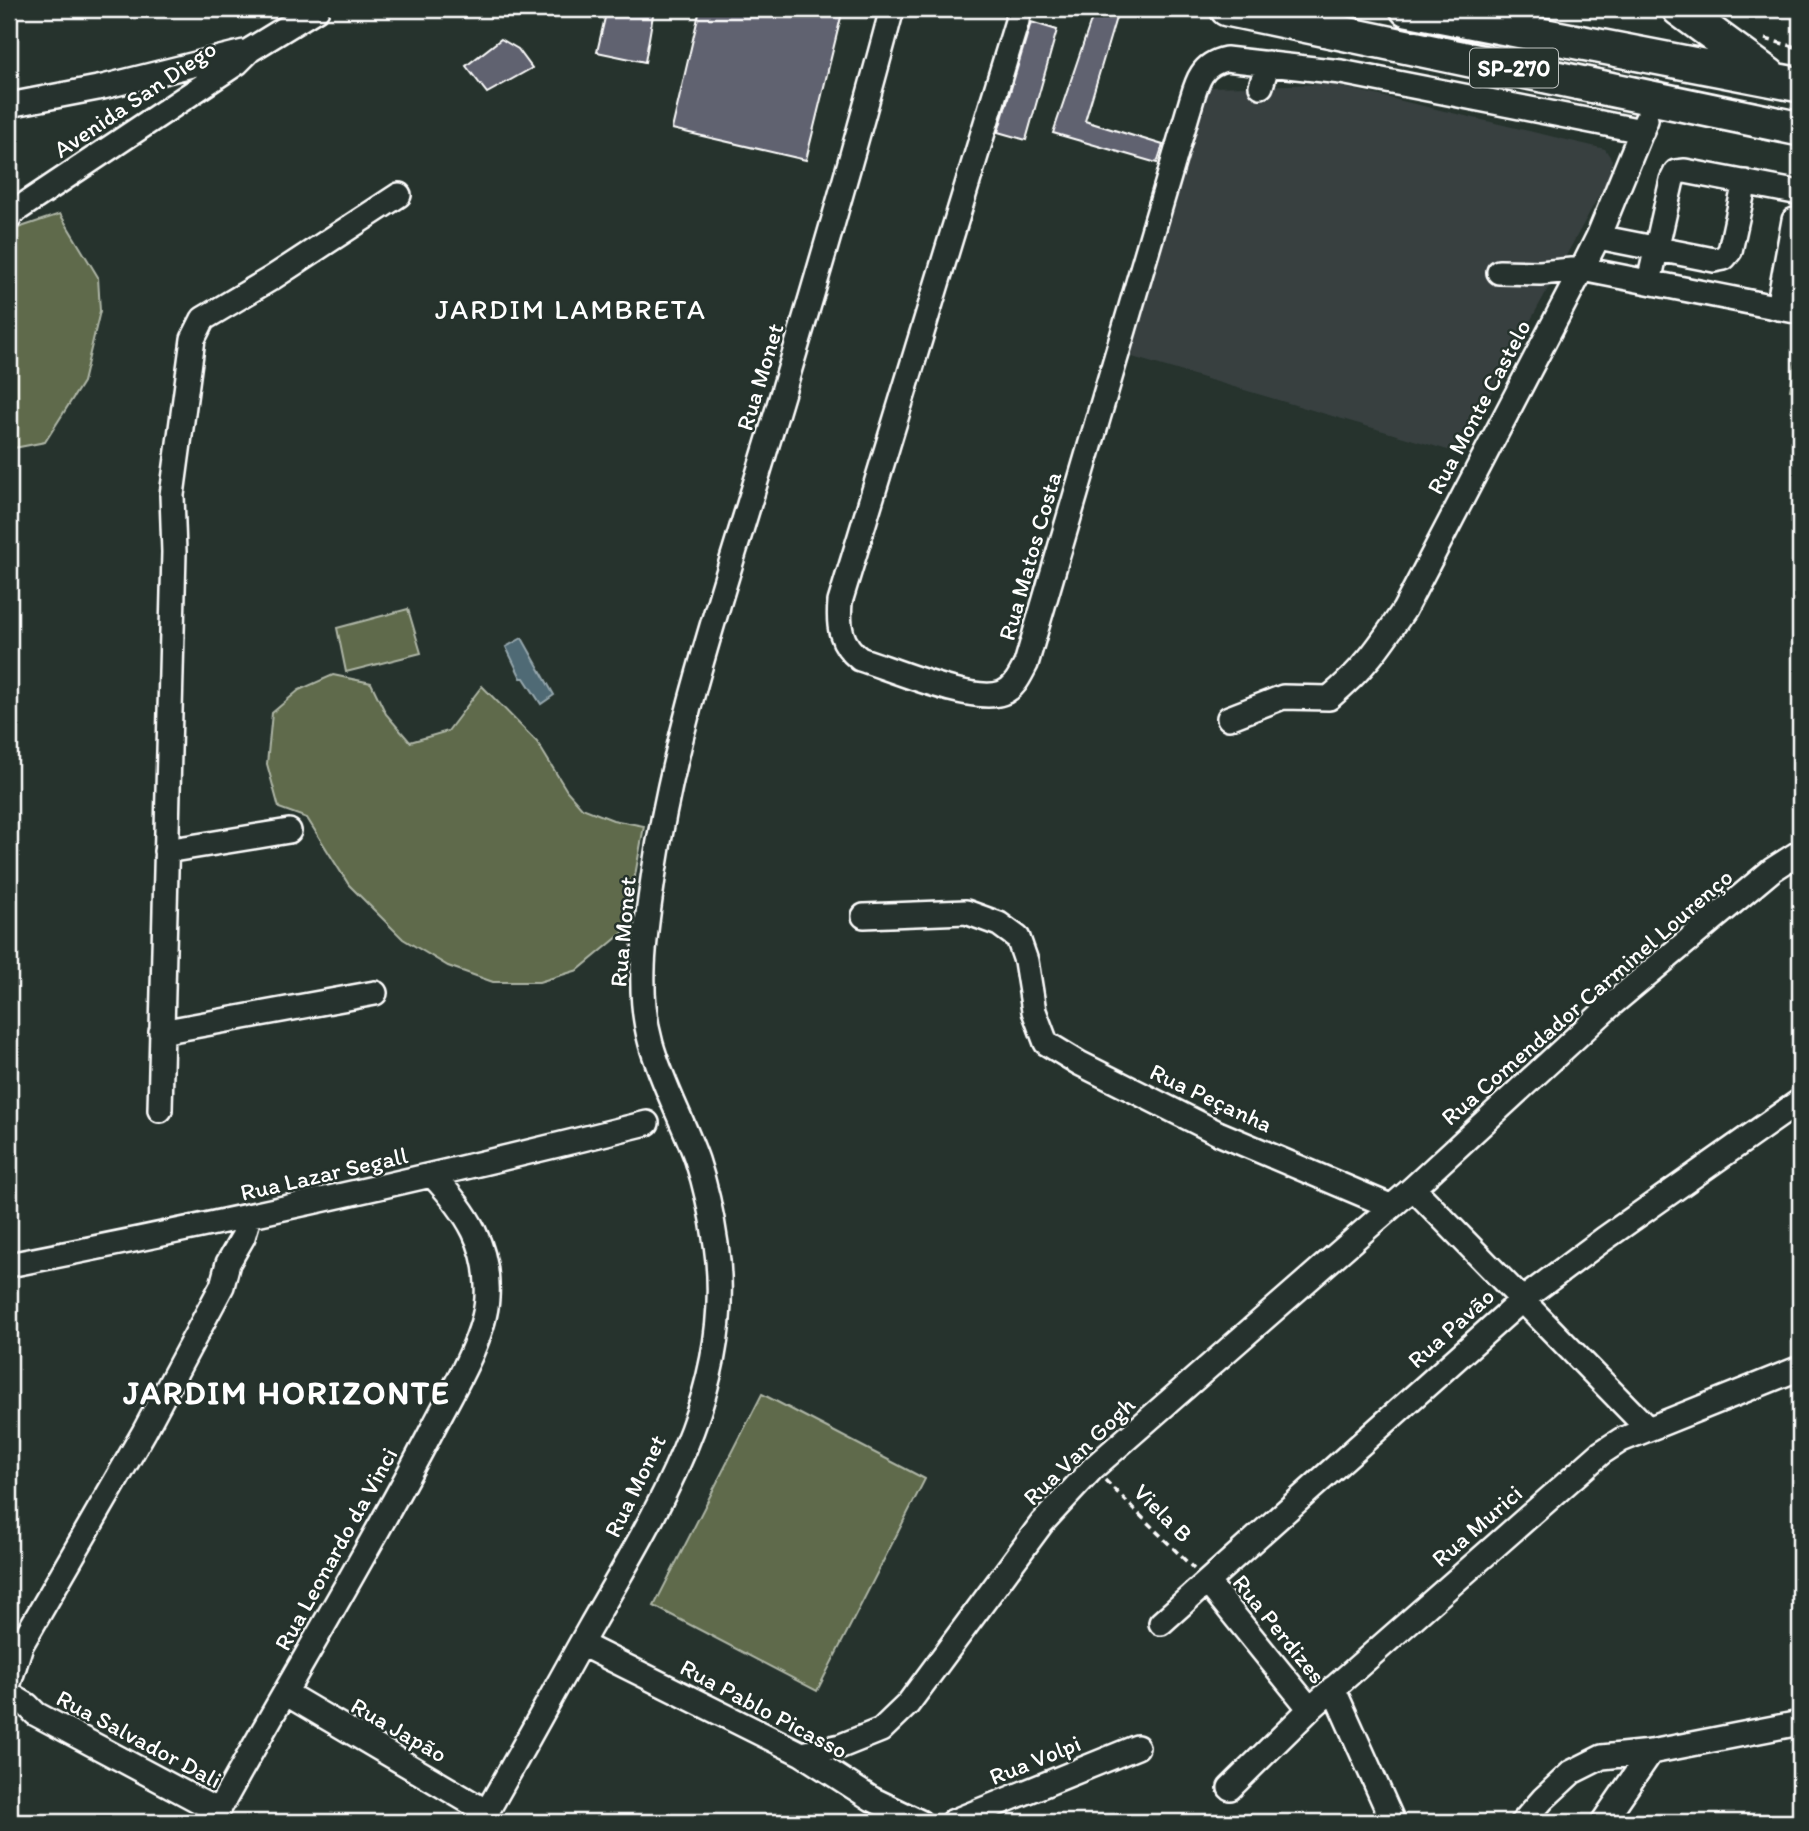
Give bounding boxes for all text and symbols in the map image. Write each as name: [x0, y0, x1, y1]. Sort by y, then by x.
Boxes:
street label: Avenida San Diego: [48, 34, 221, 164]
road number: SP-270: [1470, 48, 1558, 88]
district label: JARDIM LAMBRETA: [435, 292, 707, 326]
street label: Rua Monte Castelo: [1420, 314, 1537, 499]
street label: Rua Monet: [729, 320, 790, 434]
street label: Rua Matos Costa: [992, 468, 1068, 644]
street label: Rua Comendador Carminel Lourenço: [1435, 862, 1738, 1131]
street label: Rua Monet: [603, 876, 642, 988]
street label: Rua Peçanha: [1145, 1057, 1277, 1139]
street label: Rua Lazar Segall: [237, 1140, 411, 1207]
street label: Rua Pavão: [1401, 1281, 1500, 1374]
district label: JARDIM HORIZONTE: [122, 1374, 451, 1412]
street label: Rua Van Gogh: [1017, 1390, 1141, 1511]
street label: Rua Monet: [597, 1430, 672, 1542]
street label: Rua Leonardo da Vinci: [268, 1442, 403, 1655]
street label: Viela B: [1128, 1477, 1199, 1548]
street label: Rua Murici: [1425, 1478, 1528, 1573]
street label: Rua Perdizes: [1227, 1568, 1332, 1689]
street label: Rua Pablo Picasso: [675, 1652, 853, 1765]
street label: Rua Salvador Dali: [52, 1683, 227, 1794]
street label: Rua Japão: [346, 1691, 452, 1769]
street label: Rua Volpi: [985, 1728, 1085, 1791]

